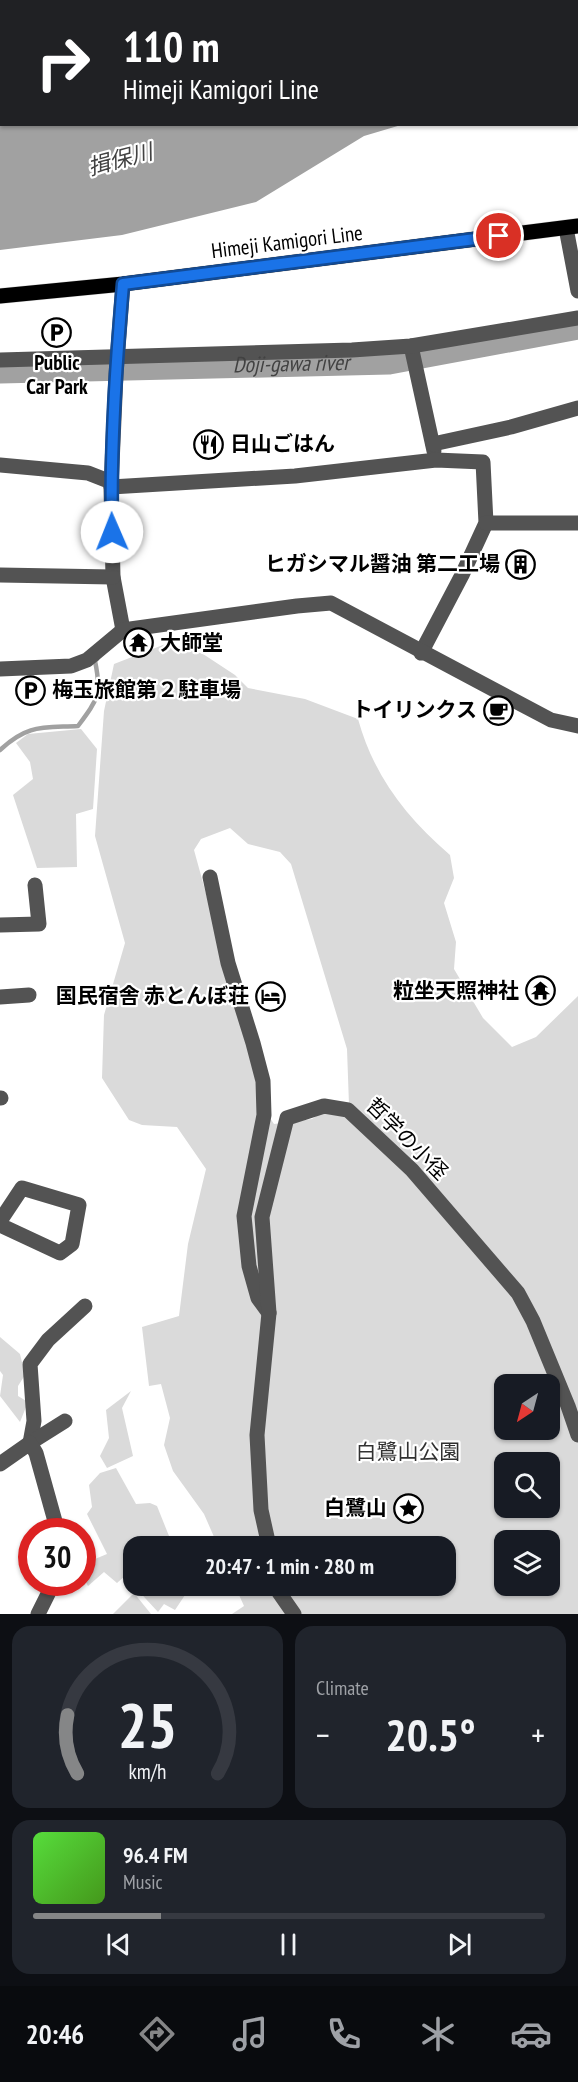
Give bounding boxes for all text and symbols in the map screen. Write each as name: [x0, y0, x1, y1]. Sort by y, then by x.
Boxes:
text: 110 m: [123, 19, 220, 74]
icon: right: [24, 24, 102, 102]
text: Himeji Kamigori Line: [123, 72, 319, 106]
water label: 揖保川: [84, 136, 157, 181]
pin: [473, 210, 524, 261]
street label: Himeji Kamigori Line: [210, 219, 364, 264]
icon: arrive: [482, 219, 515, 252]
parking icon: Public Car Park: [41, 316, 73, 348]
water label: Doji-gawa river: [232, 348, 352, 379]
place label: Public Car Park: [26, 349, 88, 400]
restaurant icon: 日山ごはん: [193, 428, 225, 460]
place label: 日山ごはん: [230, 430, 335, 457]
position arrow: [80, 500, 144, 564]
building icon: ヒガシマル醤油 第二工場: [505, 548, 537, 580]
place label: ヒガシマル醤油 第二工場: [265, 550, 500, 577]
temple icon: 大師堂: [123, 627, 155, 659]
place label: 大師堂: [160, 629, 223, 656]
parking icon: 梅玉旅館第２駐車場: [15, 674, 47, 706]
place label: 梅玉旅館第２駐車場: [52, 676, 241, 703]
cafe icon: トイリンクス: [482, 694, 514, 726]
place label: トイリンクス: [352, 696, 477, 723]
temple icon: 粒坐天照神社: [524, 975, 556, 1007]
place label: 粒坐天照神社: [393, 977, 519, 1004]
hotel icon: 国民宿舎 赤とんぼ荘: [254, 980, 286, 1012]
place label: 国民宿舎 赤とんぼ荘: [56, 982, 249, 1009]
street label: 哲学の小径: [361, 1092, 454, 1185]
north arrow: [494, 1374, 560, 1440]
map controls: [494, 1374, 560, 1596]
park label: 白鷺山公園: [356, 1438, 461, 1465]
button: search: [494, 1452, 560, 1518]
place icon: 白鷺山: [392, 1492, 424, 1524]
place label: 白鷺山: [324, 1494, 387, 1521]
speed limit sign: 30: [18, 1518, 96, 1596]
button: layers: [494, 1530, 560, 1596]
text: 20:47 · 1 min · 280 m: [205, 1552, 374, 1580]
text: Climate: [316, 1675, 369, 1701]
text: 25: [118, 1684, 177, 1765]
text: 20.5°: [385, 1705, 476, 1763]
text: −: [316, 1713, 330, 1756]
text: +: [531, 1713, 545, 1756]
text: km/h: [128, 1757, 167, 1785]
text: 96.4 FM: [123, 1841, 188, 1869]
text: Music: [123, 1869, 163, 1895]
icon: previous: [102, 1928, 135, 1961]
icon: pause: [272, 1928, 305, 1961]
icon: next: [443, 1928, 476, 1961]
icon: directions: [136, 2013, 178, 2055]
icon: music: [229, 2013, 271, 2055]
icon: phone: [323, 2013, 365, 2055]
icon: climate: [417, 2013, 459, 2055]
icon: car: [510, 2013, 552, 2055]
text: 20:46: [26, 2017, 84, 2051]

